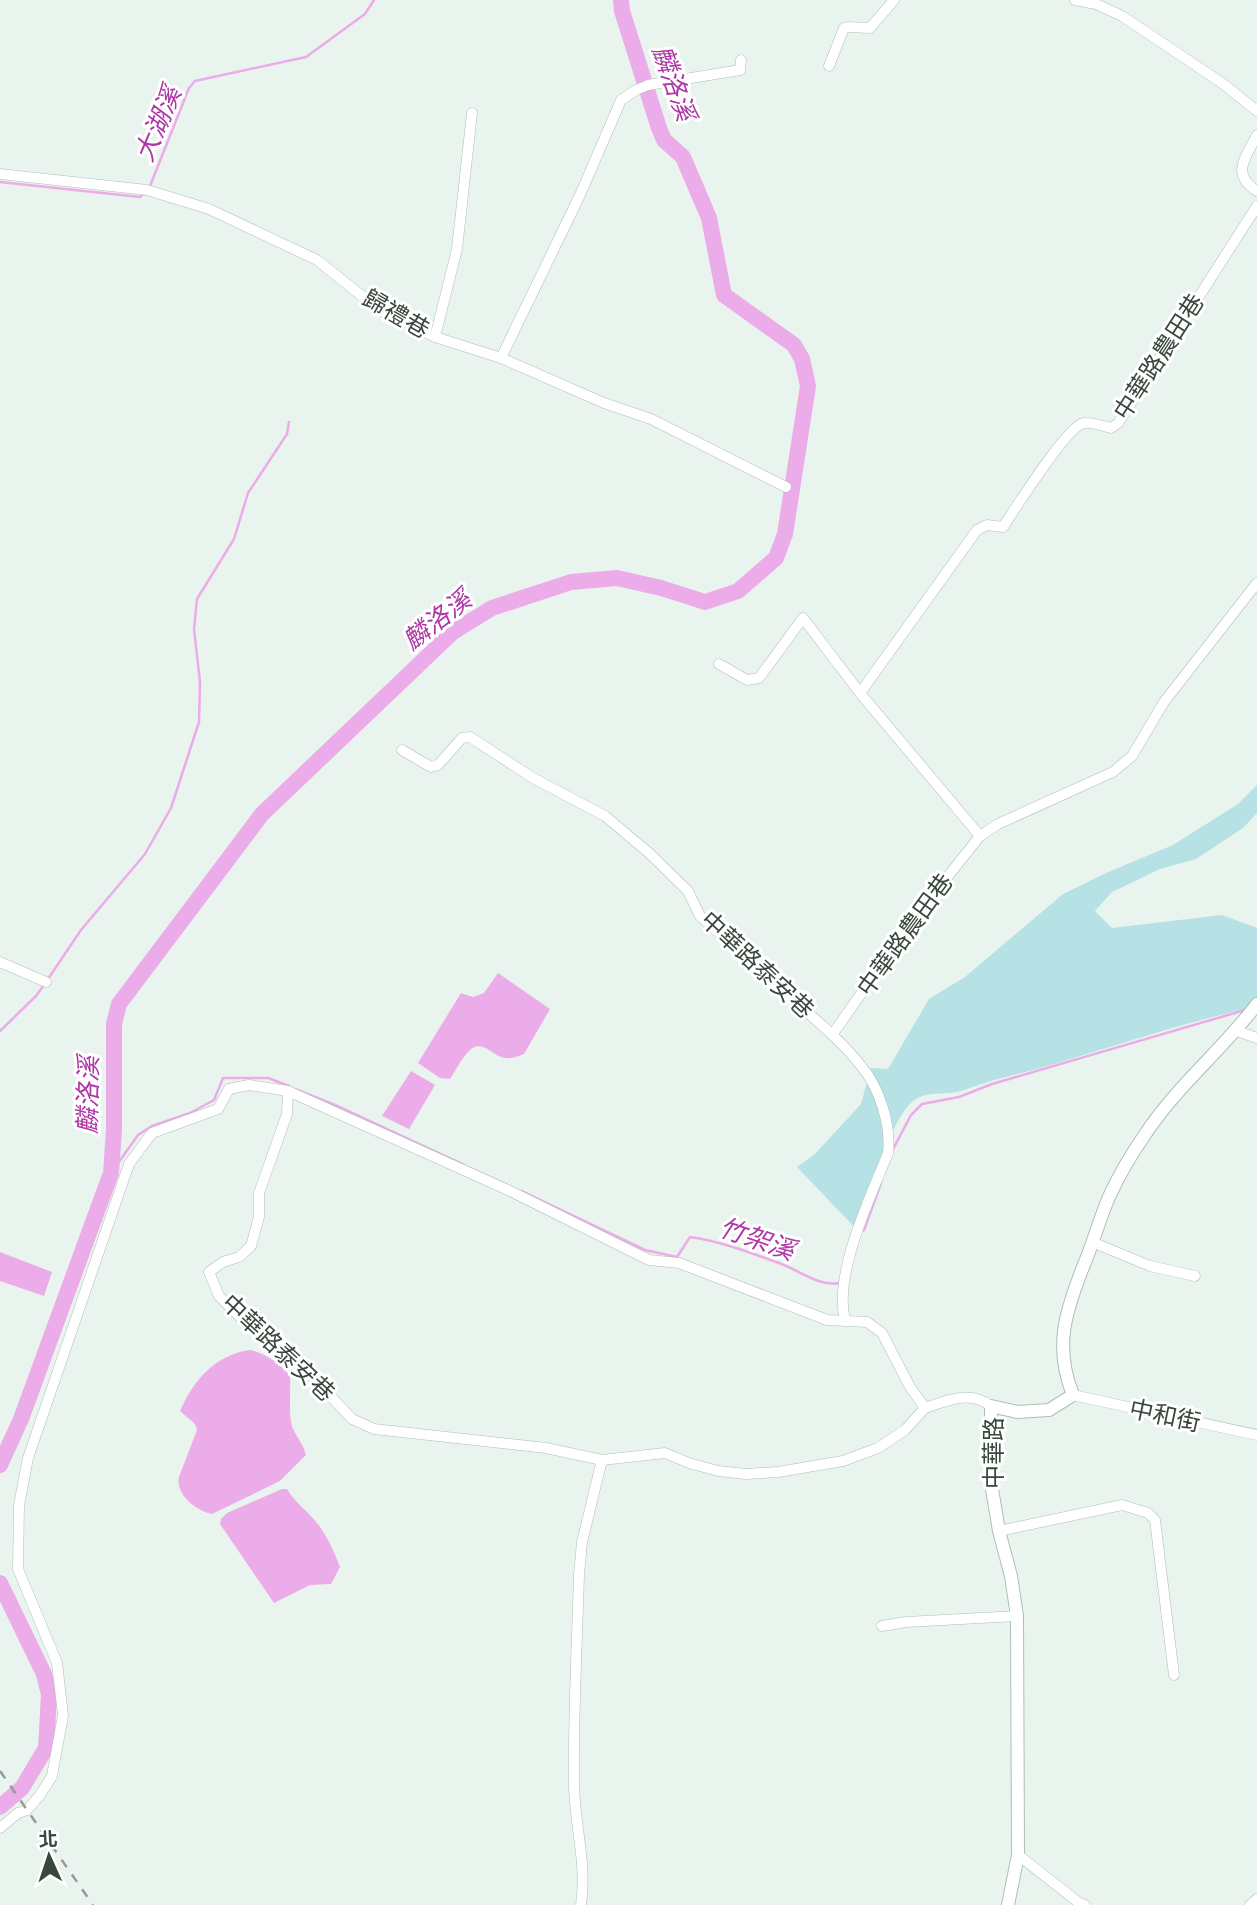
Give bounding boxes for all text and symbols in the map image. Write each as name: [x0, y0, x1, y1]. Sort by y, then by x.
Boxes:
water label: 麟洛溪: [648, 42, 701, 128]
water label: 大湖溪: [131, 79, 188, 165]
street label: 歸禮巷: [358, 285, 434, 343]
street label: 中華路農田巷: [1109, 290, 1209, 424]
water label: 麟洛溪: [398, 583, 479, 655]
street label: 中華路農田巷: [852, 869, 958, 1001]
street label: 中華路泰安巷: [695, 906, 819, 1024]
water label: 麟洛溪: [74, 1052, 103, 1134]
water label: 竹架溪: [716, 1214, 802, 1266]
street label: 中華路泰安巷: [216, 1289, 340, 1407]
street label: 中和街: [1127, 1396, 1203, 1436]
street label: 中華路: [981, 1417, 1007, 1489]
north arrow: [14, 1821, 84, 1891]
text: 北: [38, 1830, 58, 1851]

